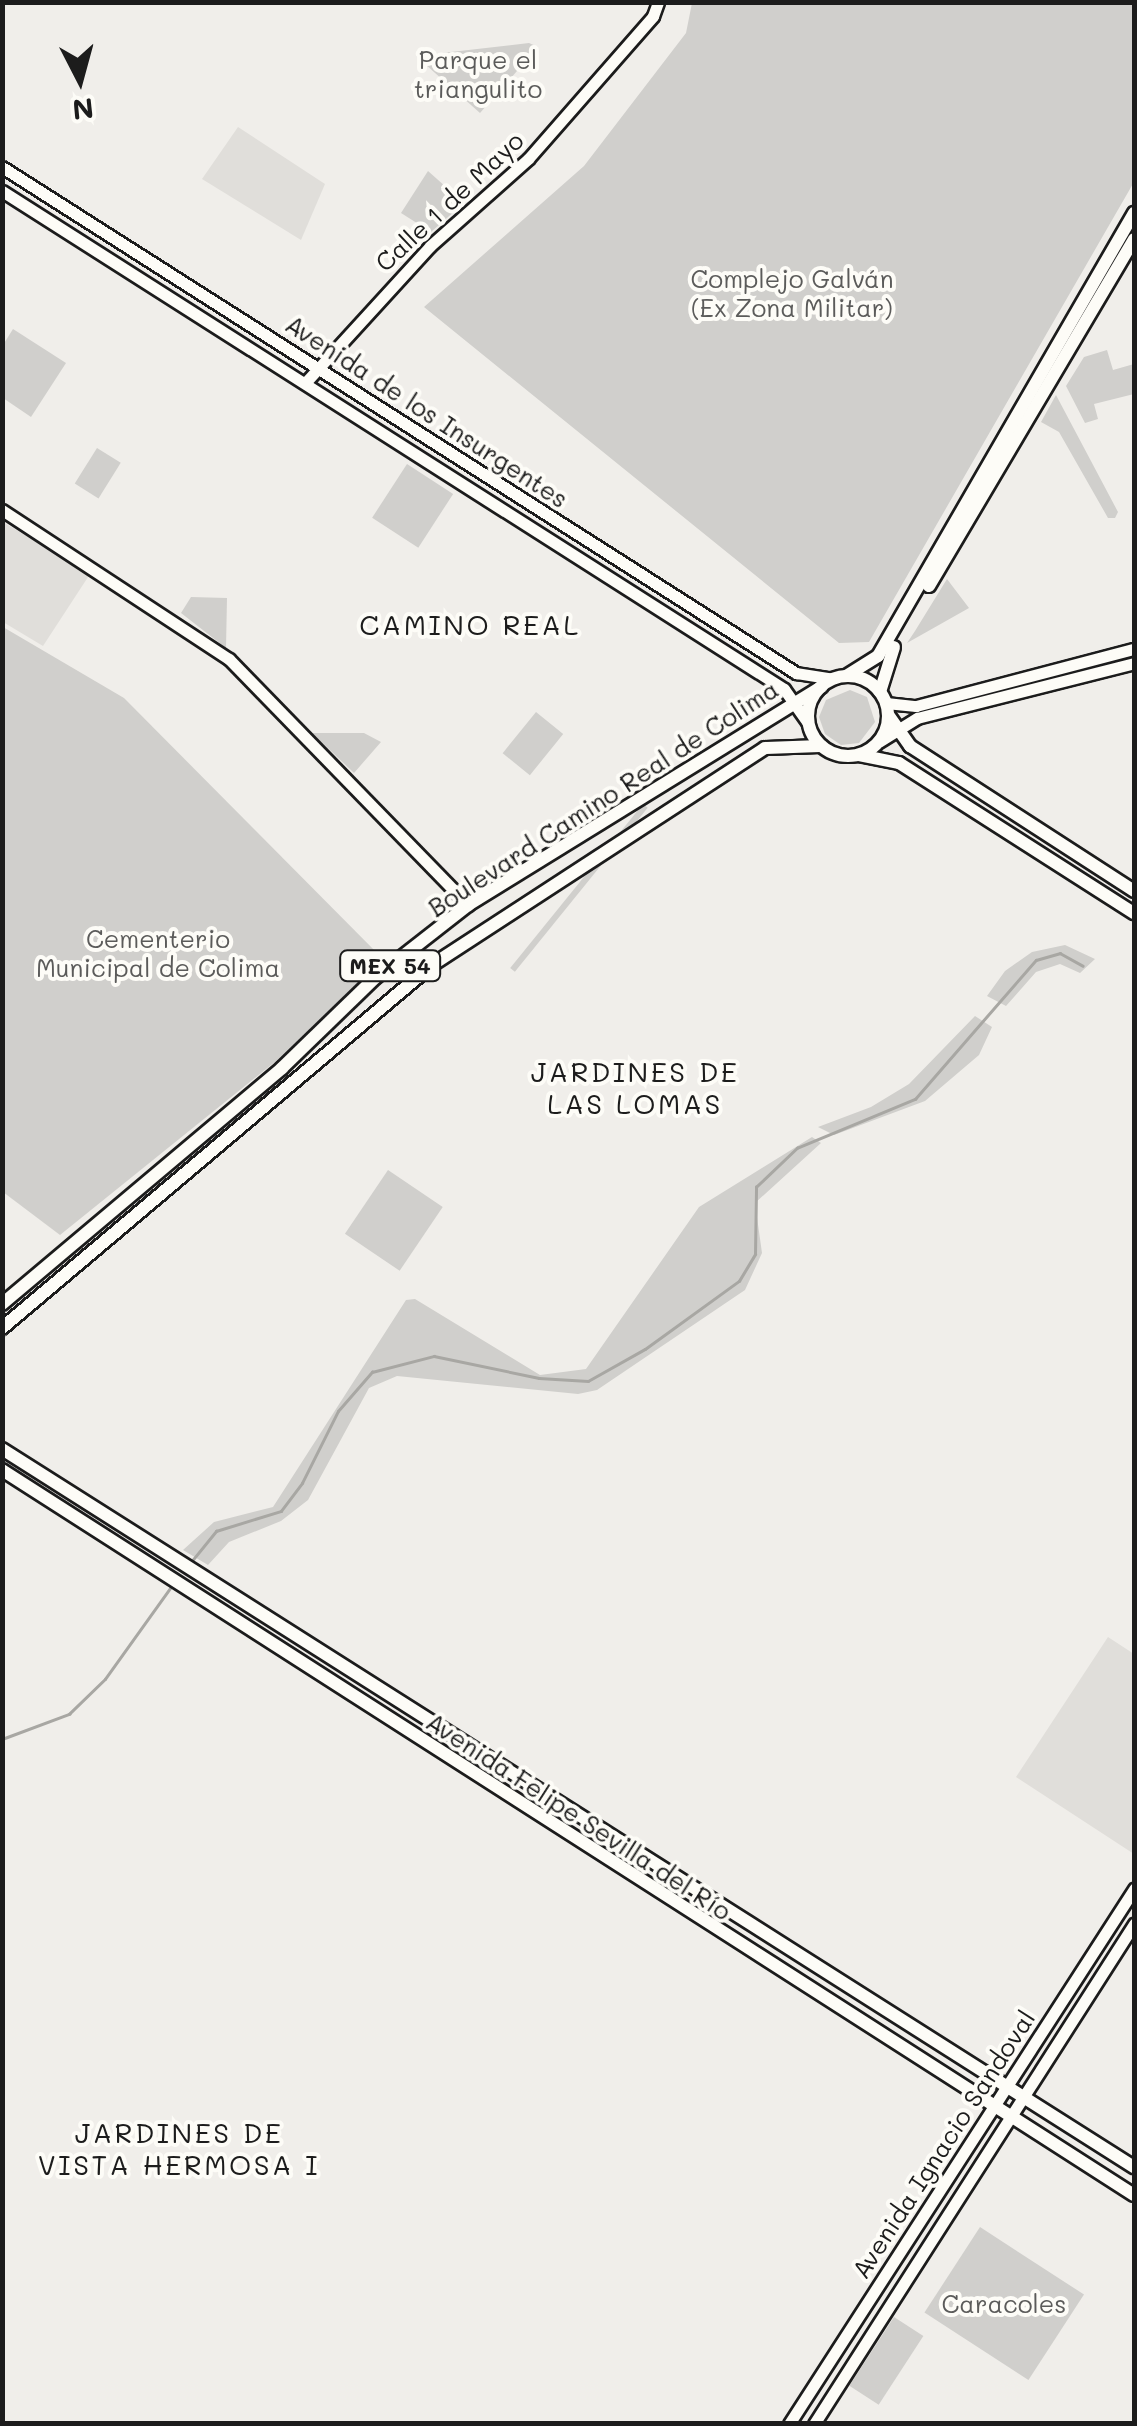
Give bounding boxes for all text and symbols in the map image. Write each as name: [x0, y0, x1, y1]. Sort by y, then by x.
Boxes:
north arrow: [30, 30, 130, 130]
park label: Parque el triangulito: [414, 45, 542, 104]
text: N: [71, 91, 96, 129]
street label: Calle 1 de Mayo: [369, 125, 529, 277]
park label: Complejo Galván (Ex Zona Militar): [690, 264, 894, 323]
street label: Avenida de los Insurgentes: [280, 308, 574, 514]
district label: CAMINO REAL: [359, 607, 581, 641]
street label: Boulevard Camino Real de Colima: [422, 673, 784, 923]
park label: Cementerio Municipal de Colima: [36, 924, 280, 983]
road number: MEX 54: [338, 949, 442, 983]
district label: JARDINES DE LAS LOMAS: [531, 1054, 739, 1120]
street label: Avenida Felipe Sevilla del Río: [421, 1706, 737, 1926]
street label: Avenida Ignacio Sandoval: [845, 2004, 1041, 2284]
district label: JARDINES DE VISTA HERMOSA I: [38, 2115, 320, 2181]
park label: Caracoles: [942, 2288, 1066, 2318]

